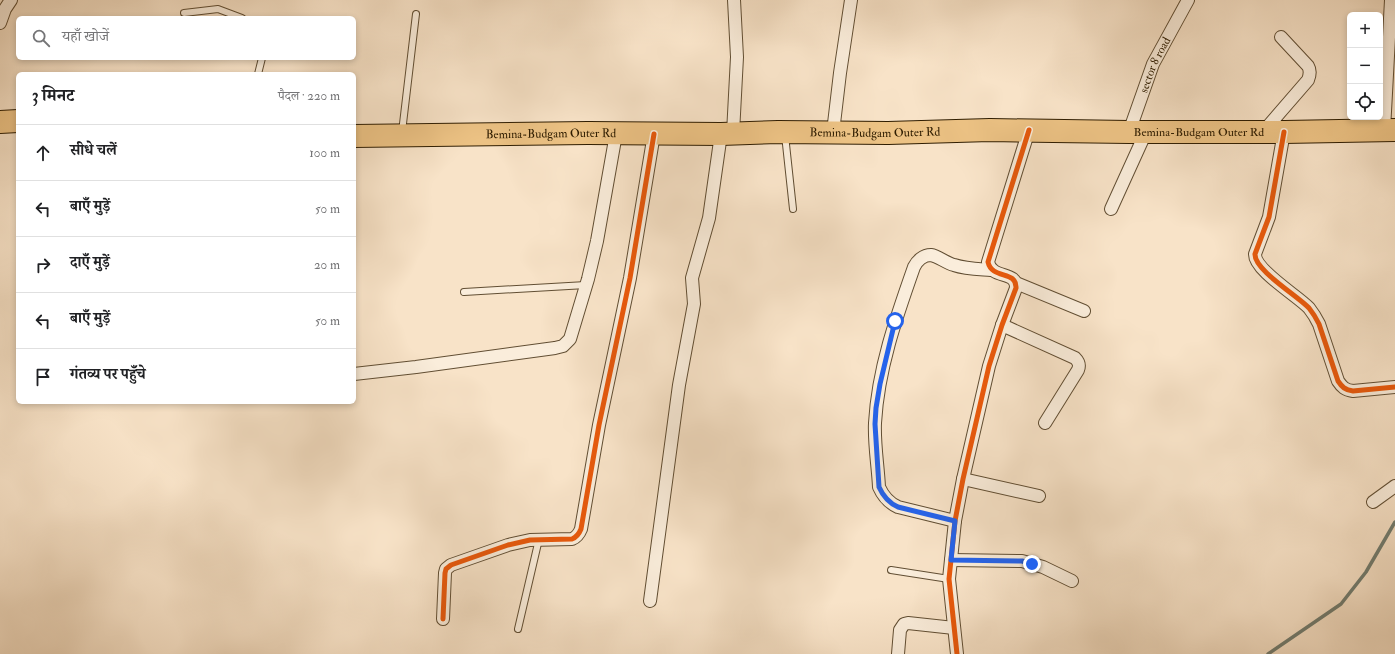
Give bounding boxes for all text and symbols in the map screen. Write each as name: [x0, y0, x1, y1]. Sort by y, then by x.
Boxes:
map controls: [1347, 12, 1383, 120]
button: +: [1347, 12, 1383, 48]
search box: [16, 16, 356, 60]
icon: search: [30, 27, 52, 49]
text: यहाँ खोजें: [62, 27, 109, 46]
street label: sector 8 road: [1136, 34, 1174, 95]
button: −: [1347, 48, 1383, 84]
button: locate: [1347, 84, 1383, 120]
text: 3 मिनट: [32, 85, 74, 106]
text: पैदल · 220 m: [278, 88, 340, 104]
street label: Bemina-Budgam Outer Rd: [810, 124, 941, 141]
street label: Bemina-Budgam Outer Rd: [486, 125, 616, 142]
street label: Bemina-Budgam Outer Rd: [1134, 125, 1264, 140]
text: सीधे चलें: [70, 141, 117, 160]
icon: ahead: [32, 142, 54, 164]
text: 100 m: [309, 145, 340, 161]
text: बाएँ मुड़ें: [70, 197, 110, 216]
icon: left: [32, 198, 54, 220]
text: 50 m: [315, 201, 340, 217]
text: दाएँ मुड़ें: [70, 253, 110, 272]
icon: right: [32, 254, 54, 276]
text: 20 m: [314, 257, 340, 273]
text: बाएँ मुड़ें: [70, 309, 110, 328]
icon: left: [32, 310, 54, 332]
route start: [886, 312, 904, 330]
text: 50 m: [315, 313, 340, 329]
text: गंतव्य पर पहुँचे: [70, 365, 146, 384]
icon: arrive: [32, 366, 54, 388]
route end: [1023, 555, 1041, 573]

